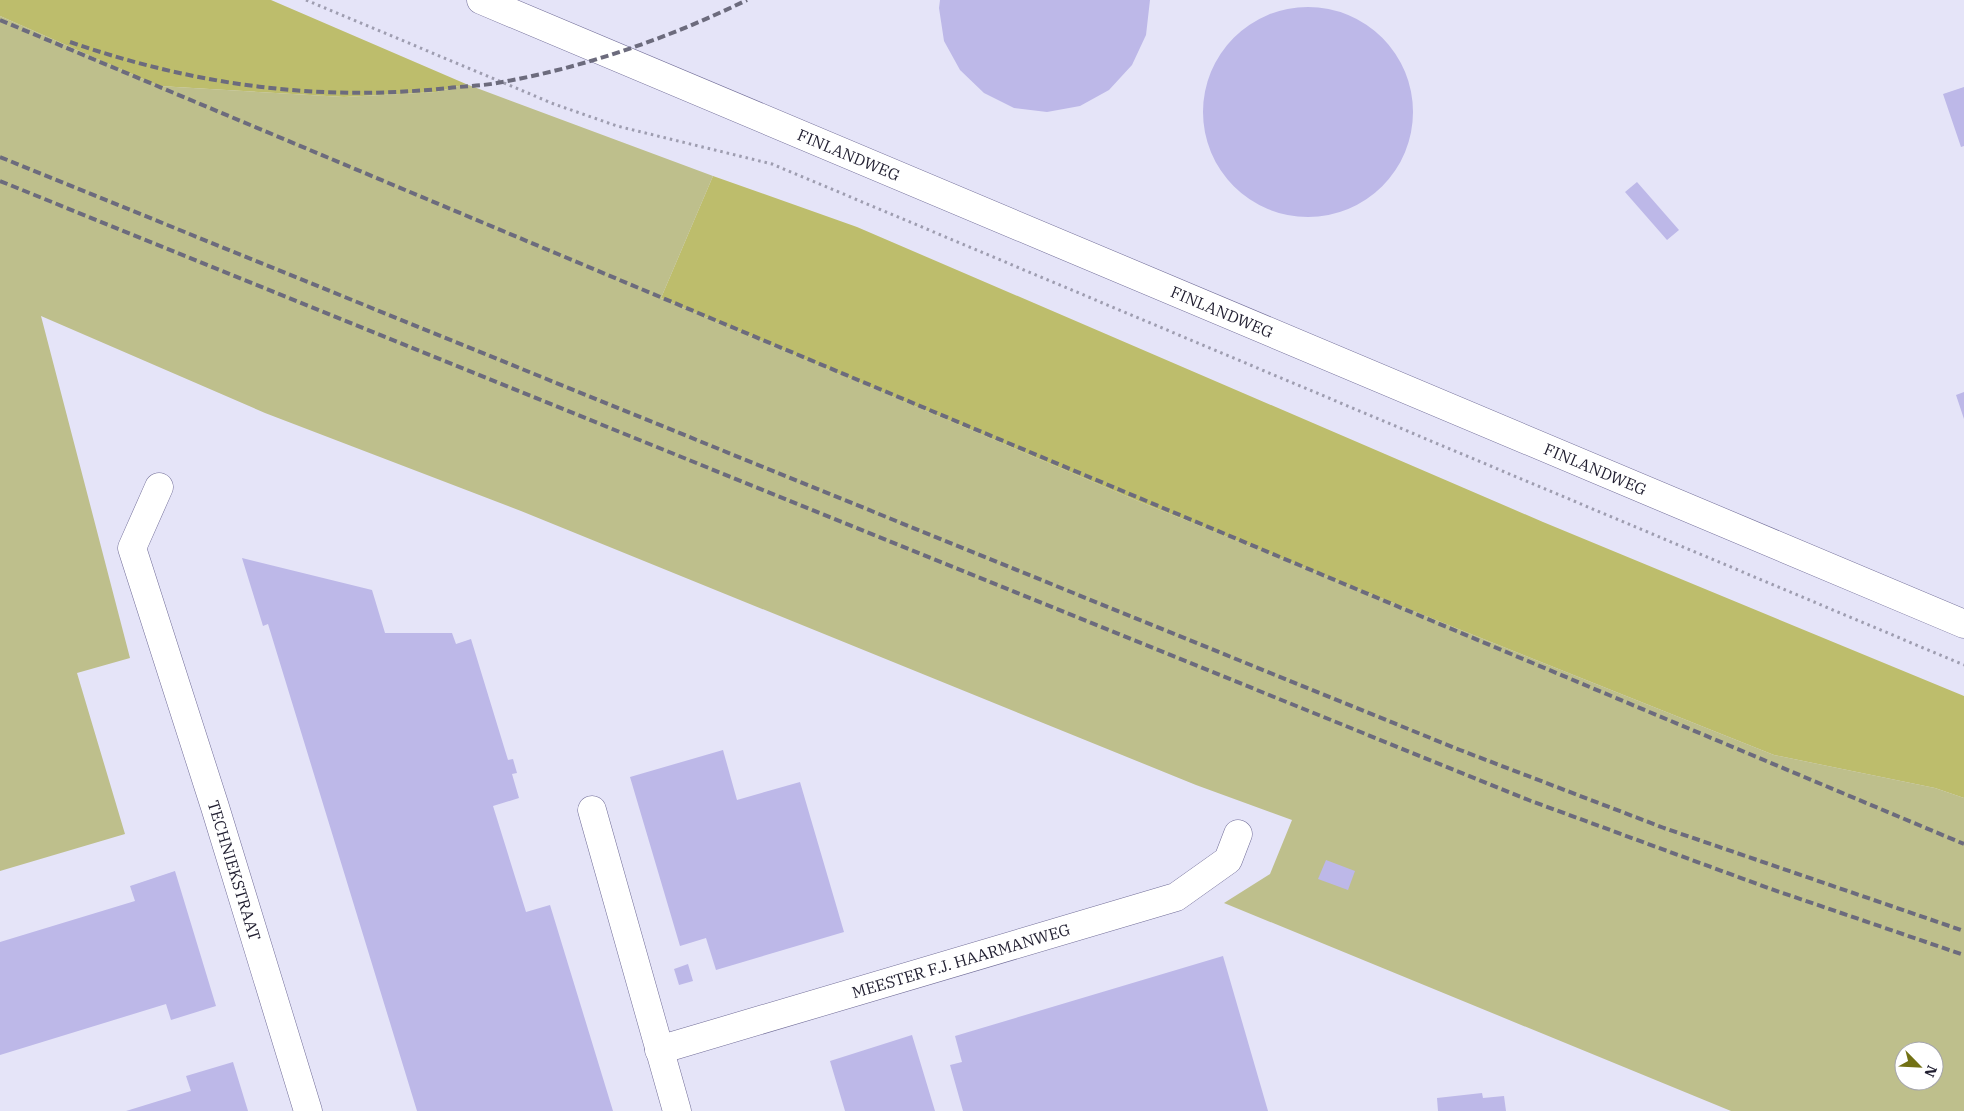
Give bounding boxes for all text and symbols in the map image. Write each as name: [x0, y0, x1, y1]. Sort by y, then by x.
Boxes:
street label: FINLANDWEG: [794, 124, 903, 185]
street label: FINLANDWEG: [1168, 281, 1276, 342]
street label: FINLANDWEG: [1541, 438, 1650, 499]
street label: TECHNIEKSTRAAT: [203, 798, 265, 943]
street label: MEESTER F.J. HAARMANWEG: [850, 919, 1073, 1002]
north arrow: [1894, 1041, 1944, 1091]
text: N: [1920, 1063, 1941, 1080]

